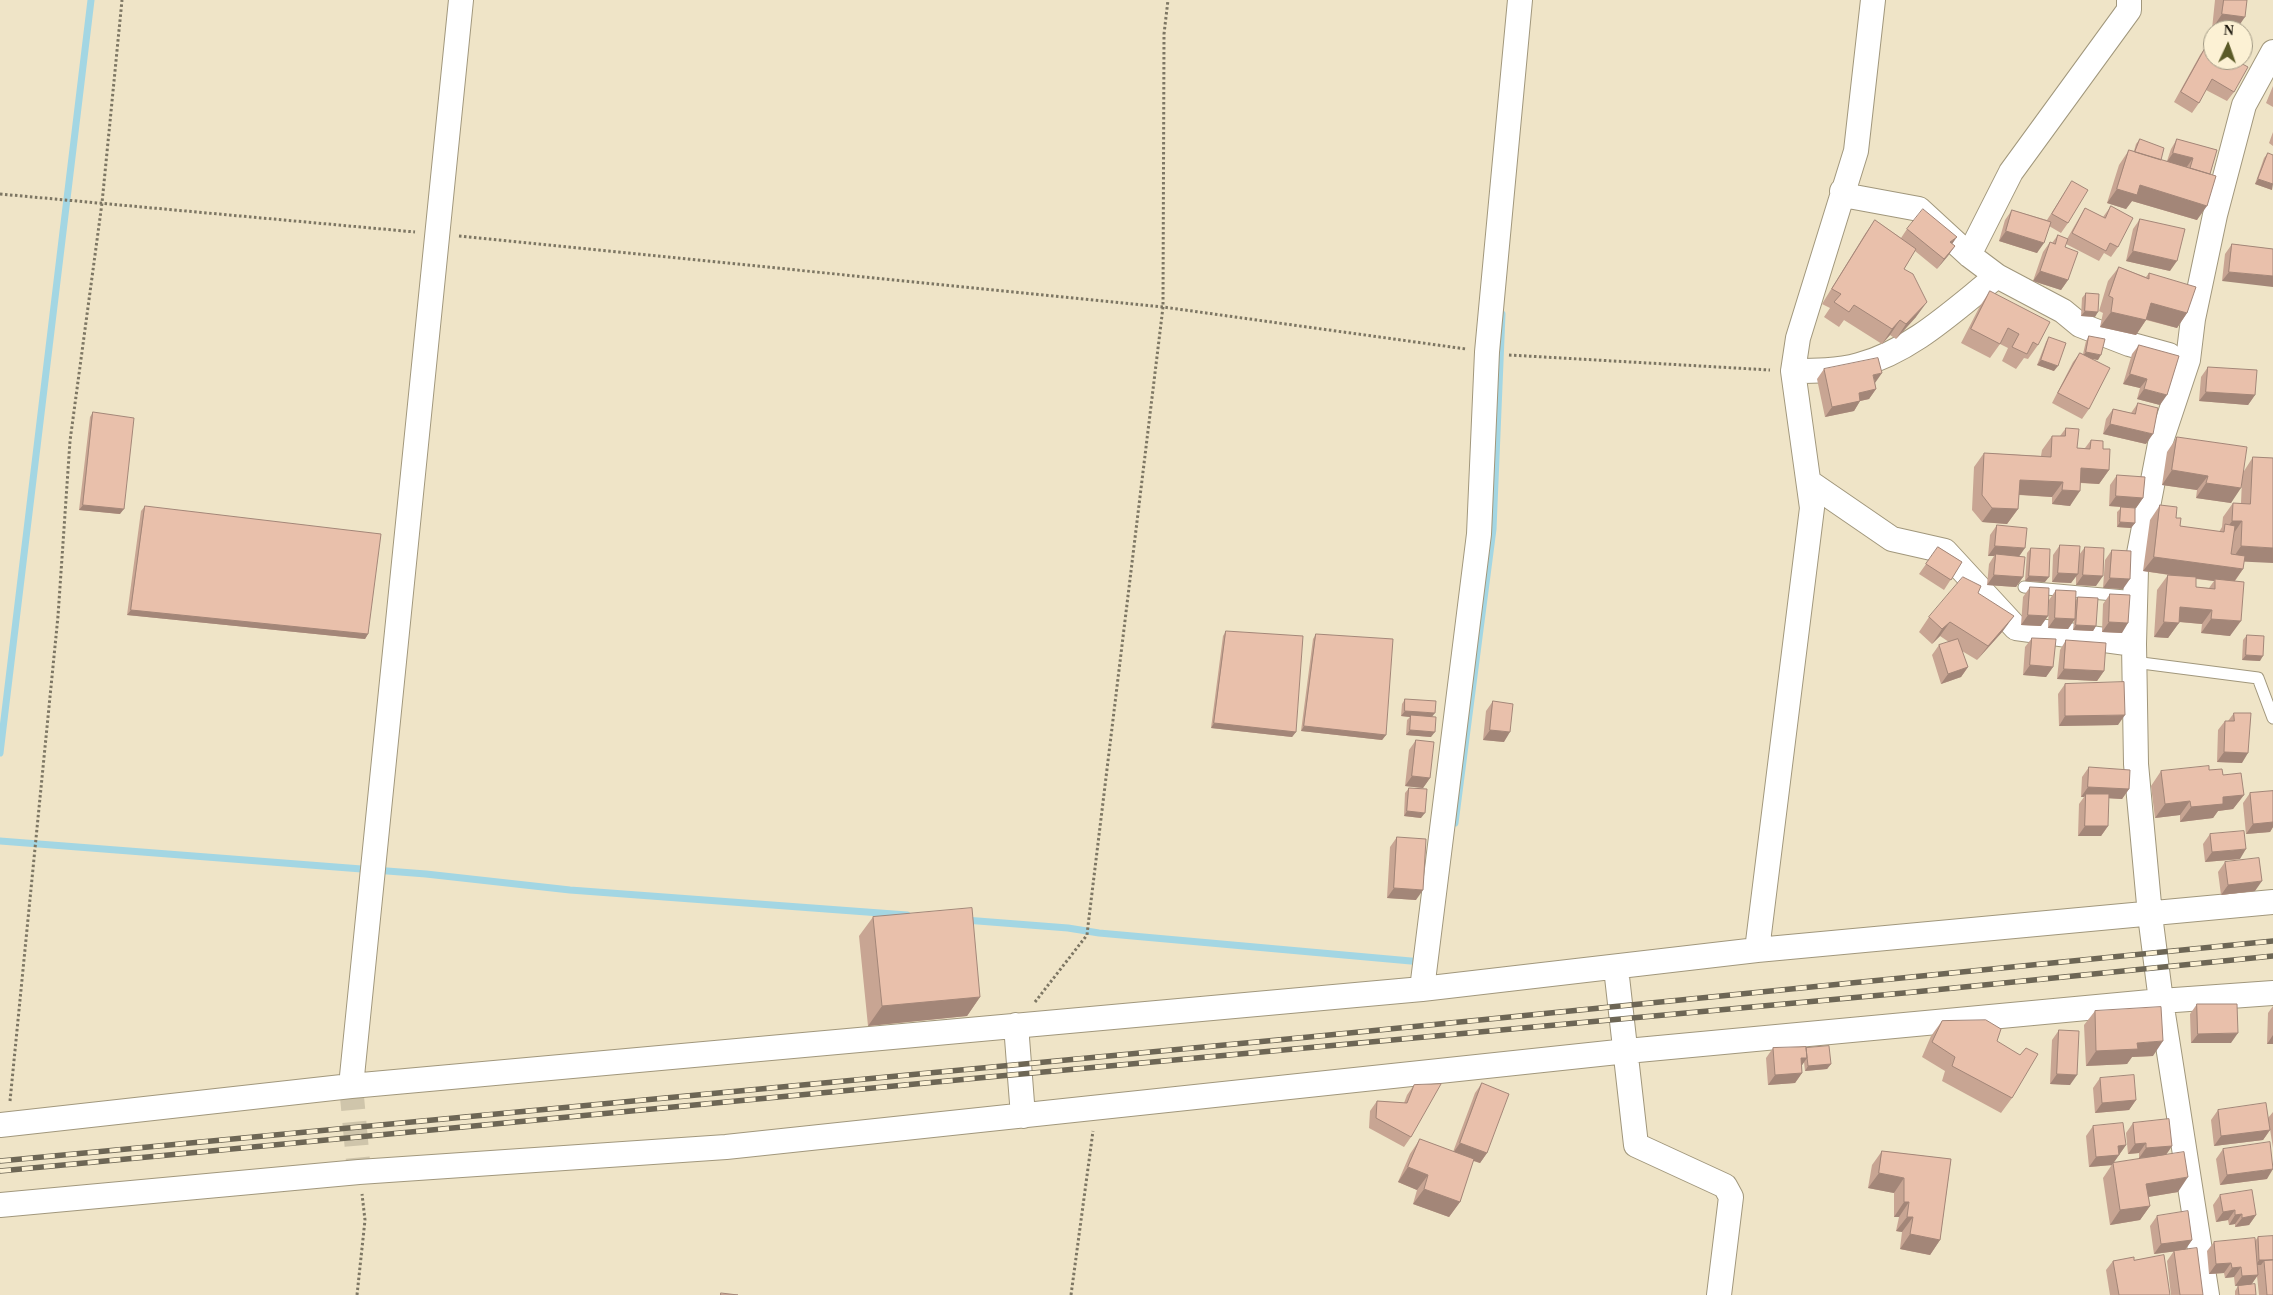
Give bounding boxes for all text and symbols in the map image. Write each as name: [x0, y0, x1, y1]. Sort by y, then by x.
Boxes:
north arrow: [2203, 20, 2253, 70]
text: N: [2223, 23, 2234, 38]

